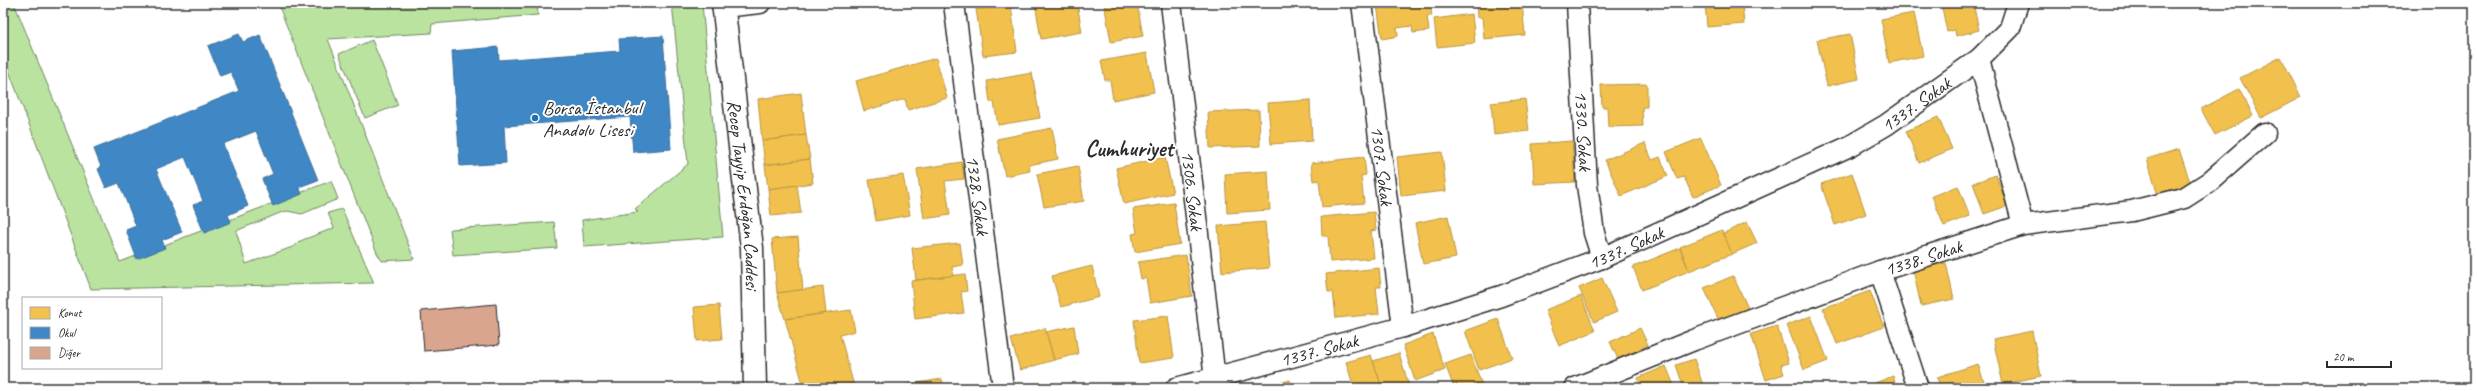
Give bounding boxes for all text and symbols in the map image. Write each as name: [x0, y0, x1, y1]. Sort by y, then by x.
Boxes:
street label: 1337. Sokak: [1877, 71, 1957, 138]
street label: 1330. Sokak: [1569, 90, 1597, 172]
place label: Borsa İstanbul Anadolu Lisesi: [543, 96, 645, 142]
street label: Recep Tayyip Erdoğan Caddesi: [722, 99, 764, 292]
marker: Borsa İstanbul Anadolu Lisesi: [530, 113, 540, 123]
street label: 1307. Sokak: [1365, 125, 1399, 208]
district label: Cumhuriyet: [1085, 134, 1175, 163]
street label: 1306. Sokak: [1175, 150, 1209, 233]
street label: 1328. Sokak: [961, 154, 995, 238]
street label: 1337. Sokak: [1585, 220, 1669, 275]
street label: 1338. Sokak: [1882, 234, 1966, 282]
legend: [22, 297, 162, 369]
text: Konut: [58, 305, 82, 321]
text: Okul: [58, 325, 77, 341]
street label: 1337. Sokak: [1277, 328, 1362, 373]
scale bar: [2327, 343, 2391, 369]
text: Diğer: [58, 345, 82, 361]
text: 20 m: [2333, 349, 2355, 365]

